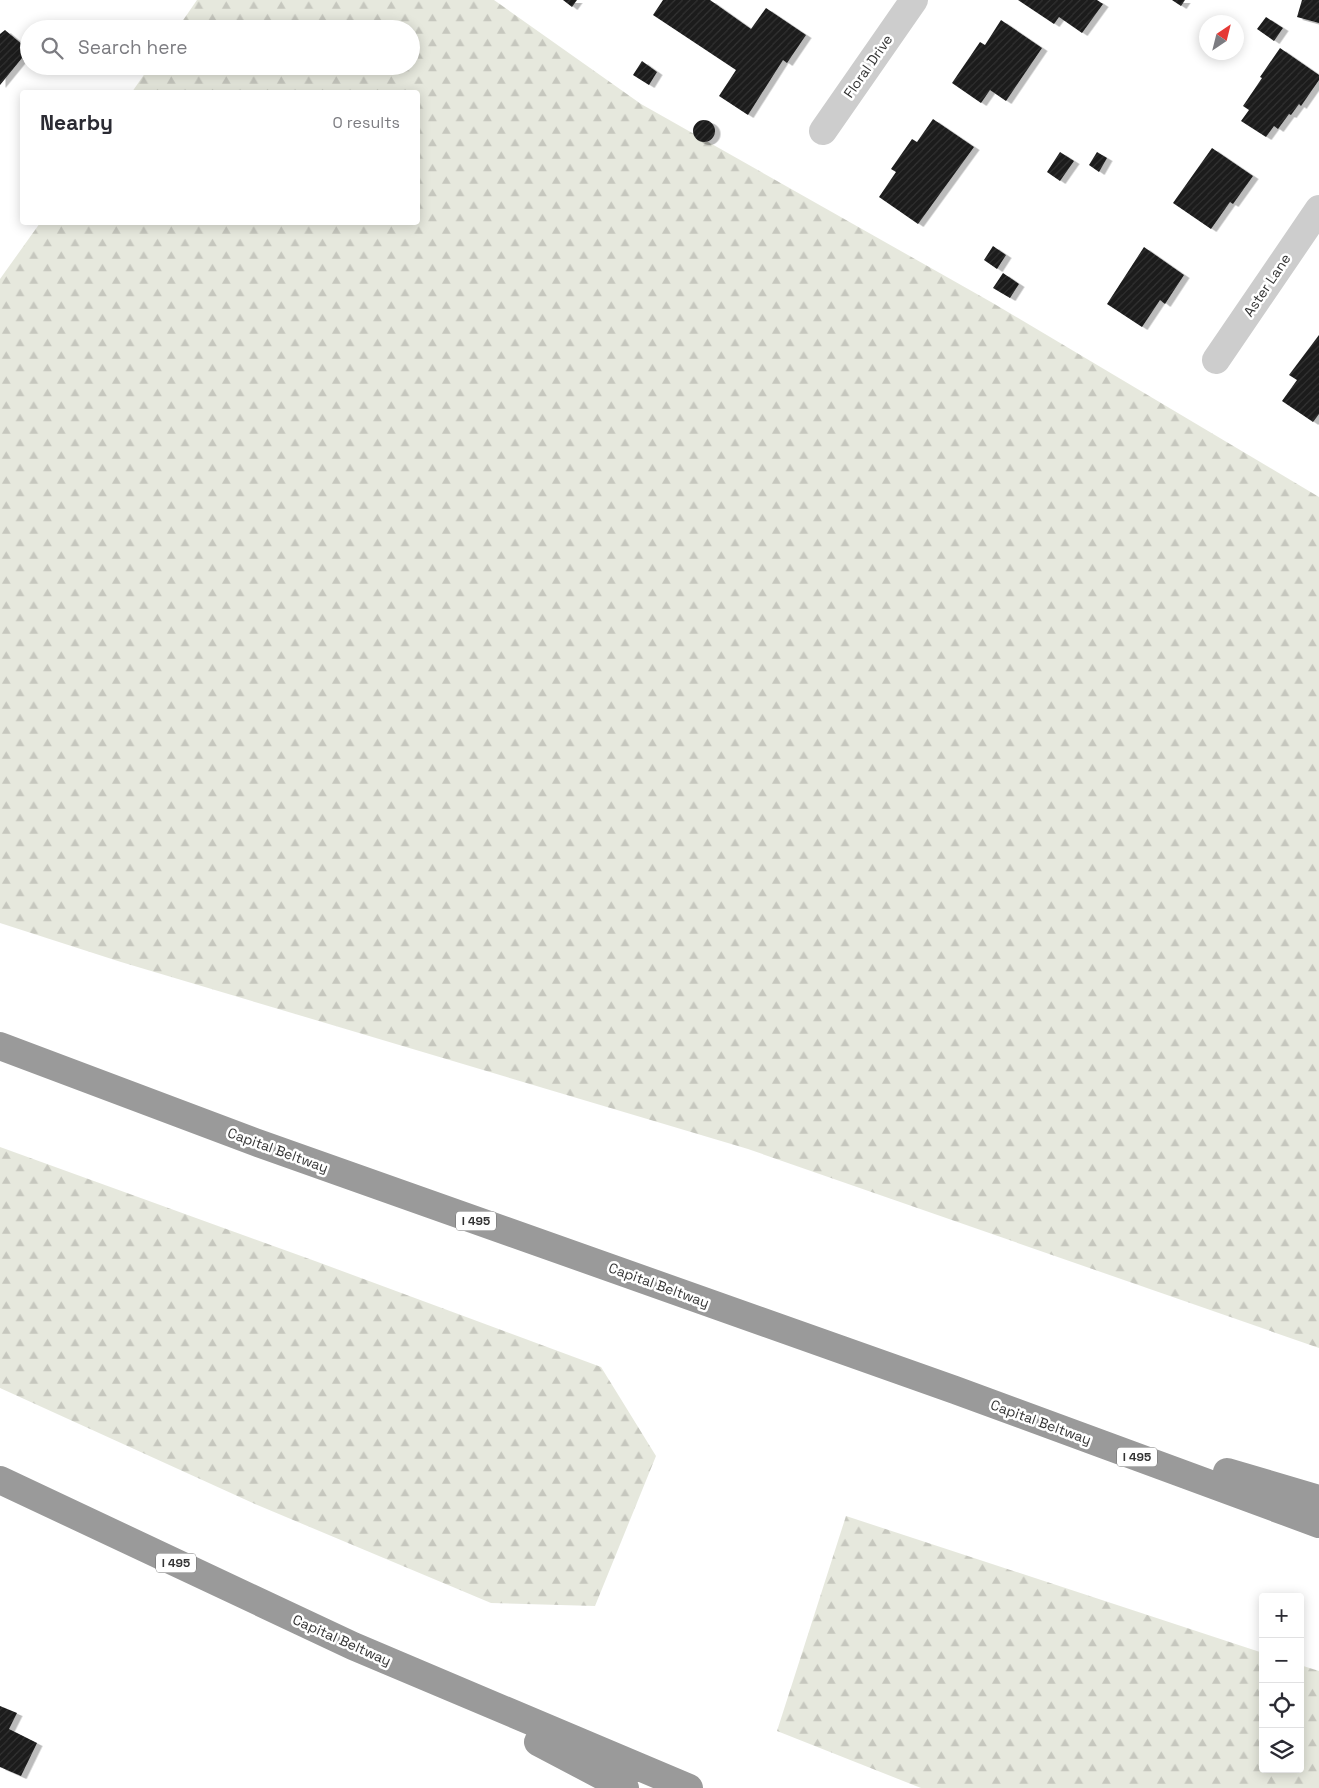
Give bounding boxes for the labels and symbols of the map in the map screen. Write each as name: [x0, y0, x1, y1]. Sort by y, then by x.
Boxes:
north arrow: [1199, 15, 1244, 60]
street label: Floral Drive: [840, 31, 896, 101]
street label: Aster Lane: [1239, 250, 1295, 320]
street label: Capital Beltway: [225, 1123, 331, 1177]
road number: I 495: [456, 1212, 496, 1230]
street label: Capital Beltway: [606, 1258, 712, 1312]
street label: Capital Beltway: [988, 1395, 1094, 1449]
road number: I 495: [1117, 1448, 1157, 1466]
road number: I 495: [156, 1554, 196, 1572]
street label: Capital Beltway: [290, 1610, 394, 1670]

